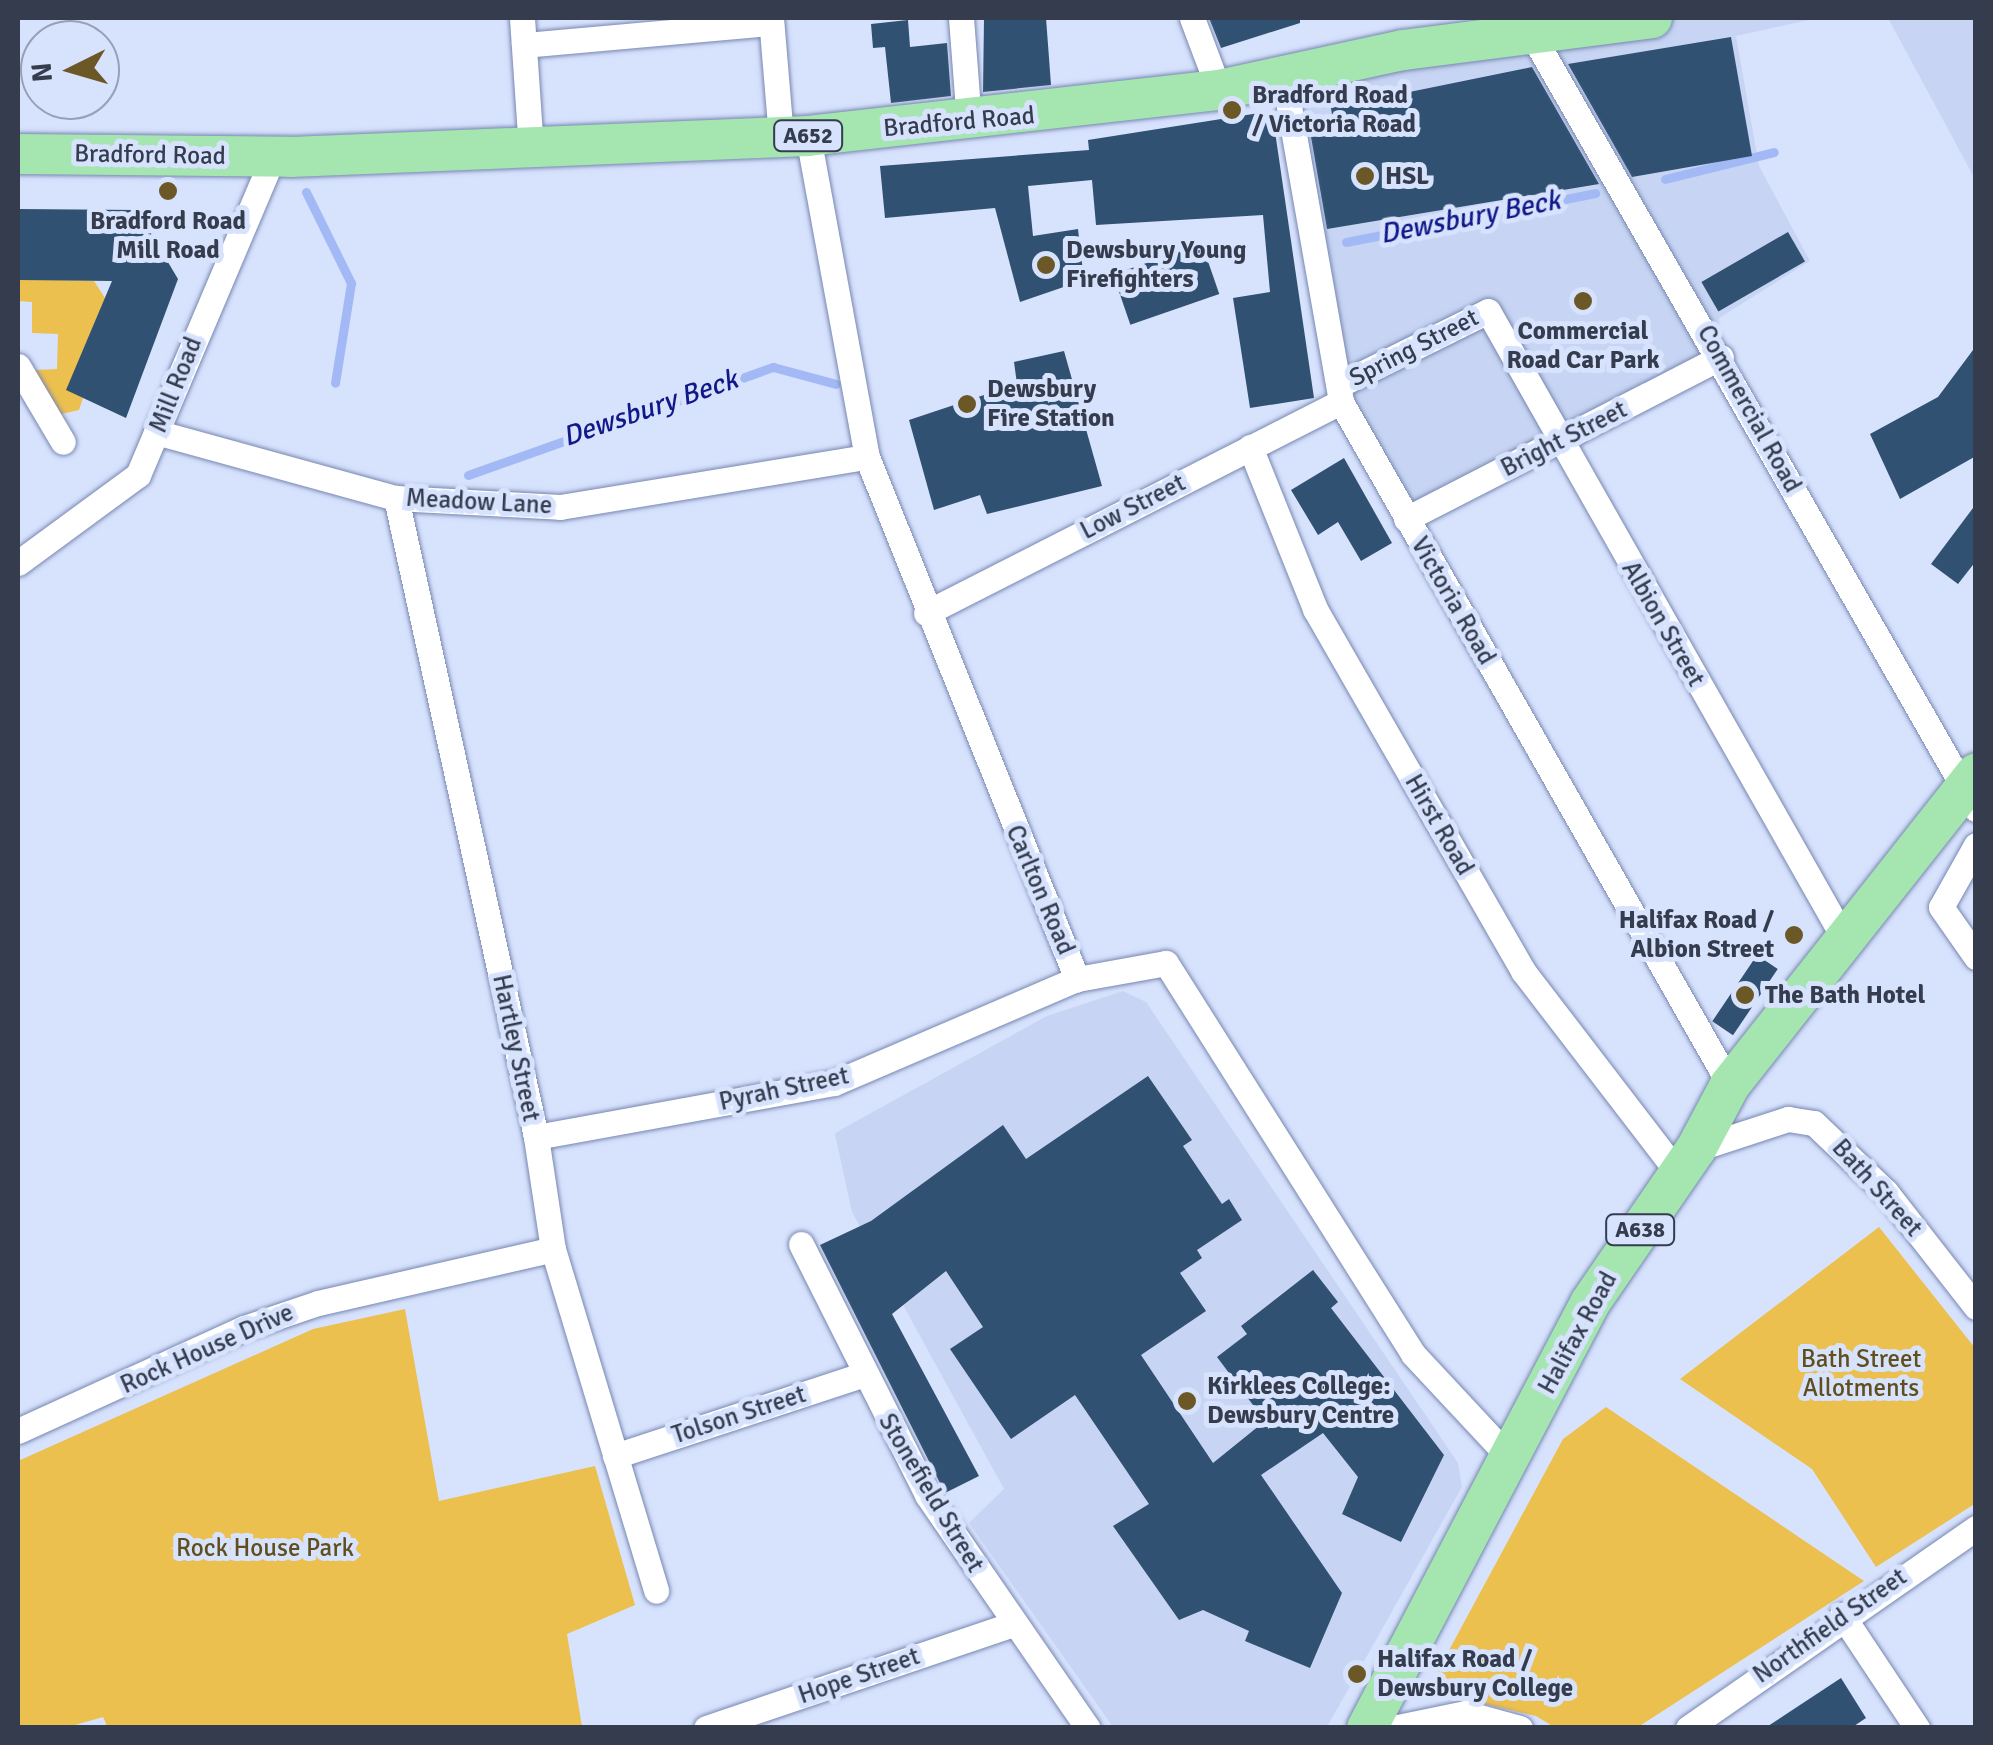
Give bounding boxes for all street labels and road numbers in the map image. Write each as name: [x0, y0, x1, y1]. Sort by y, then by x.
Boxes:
street label: Bradford Road: [882, 100, 1036, 144]
road number: A652: [773, 119, 843, 153]
street label: Bradford Road: [74, 139, 226, 171]
street label: Spring Street: [1344, 303, 1484, 393]
street label: Commercial Road: [1691, 320, 1807, 498]
street label: Mill Road: [143, 333, 209, 437]
street label: Bright Street: [1496, 394, 1632, 484]
street label: Low Street: [1075, 468, 1191, 546]
street label: Meadow Lane: [405, 483, 553, 521]
street label: Victoria Road: [1404, 532, 1502, 670]
street label: Albion Street: [1615, 556, 1711, 692]
street label: Hirst Road: [1398, 769, 1480, 881]
street label: Carlton Road: [999, 821, 1081, 959]
street label: Hartley Street: [486, 972, 546, 1124]
street label: Pyrah Street: [716, 1061, 852, 1117]
street label: Bath Street: [1826, 1133, 1928, 1243]
road number: A638: [1605, 1213, 1675, 1247]
street label: Halifax Road: [1532, 1267, 1624, 1399]
street label: Rock House Drive: [116, 1297, 298, 1401]
street label: Tolson Street: [668, 1379, 810, 1451]
street label: Stonefield Street: [872, 1408, 990, 1578]
street label: Northfield Street: [1748, 1562, 1912, 1690]
street label: Hope Street: [794, 1641, 924, 1711]

